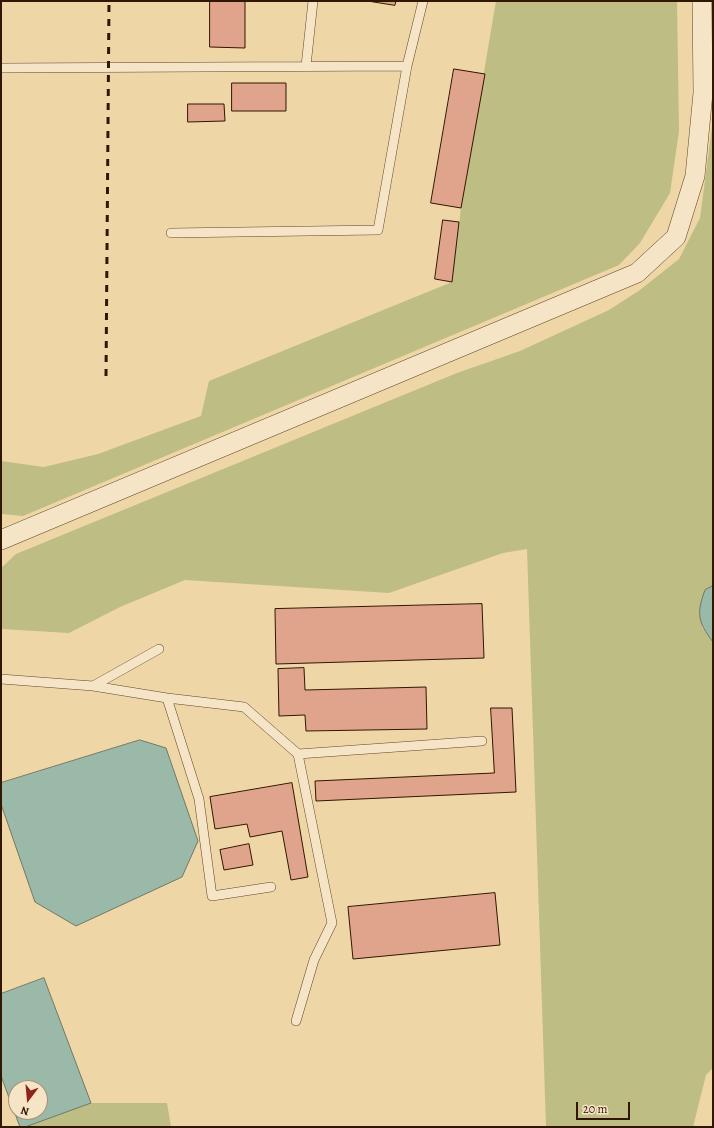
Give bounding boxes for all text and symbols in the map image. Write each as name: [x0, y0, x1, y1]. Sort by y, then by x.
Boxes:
north arrow: [8, 1080, 48, 1120]
scale bar: [578, 1094, 632, 1120]
text: 20 m: [583, 1101, 607, 1117]
text: N: [19, 1103, 31, 1119]

